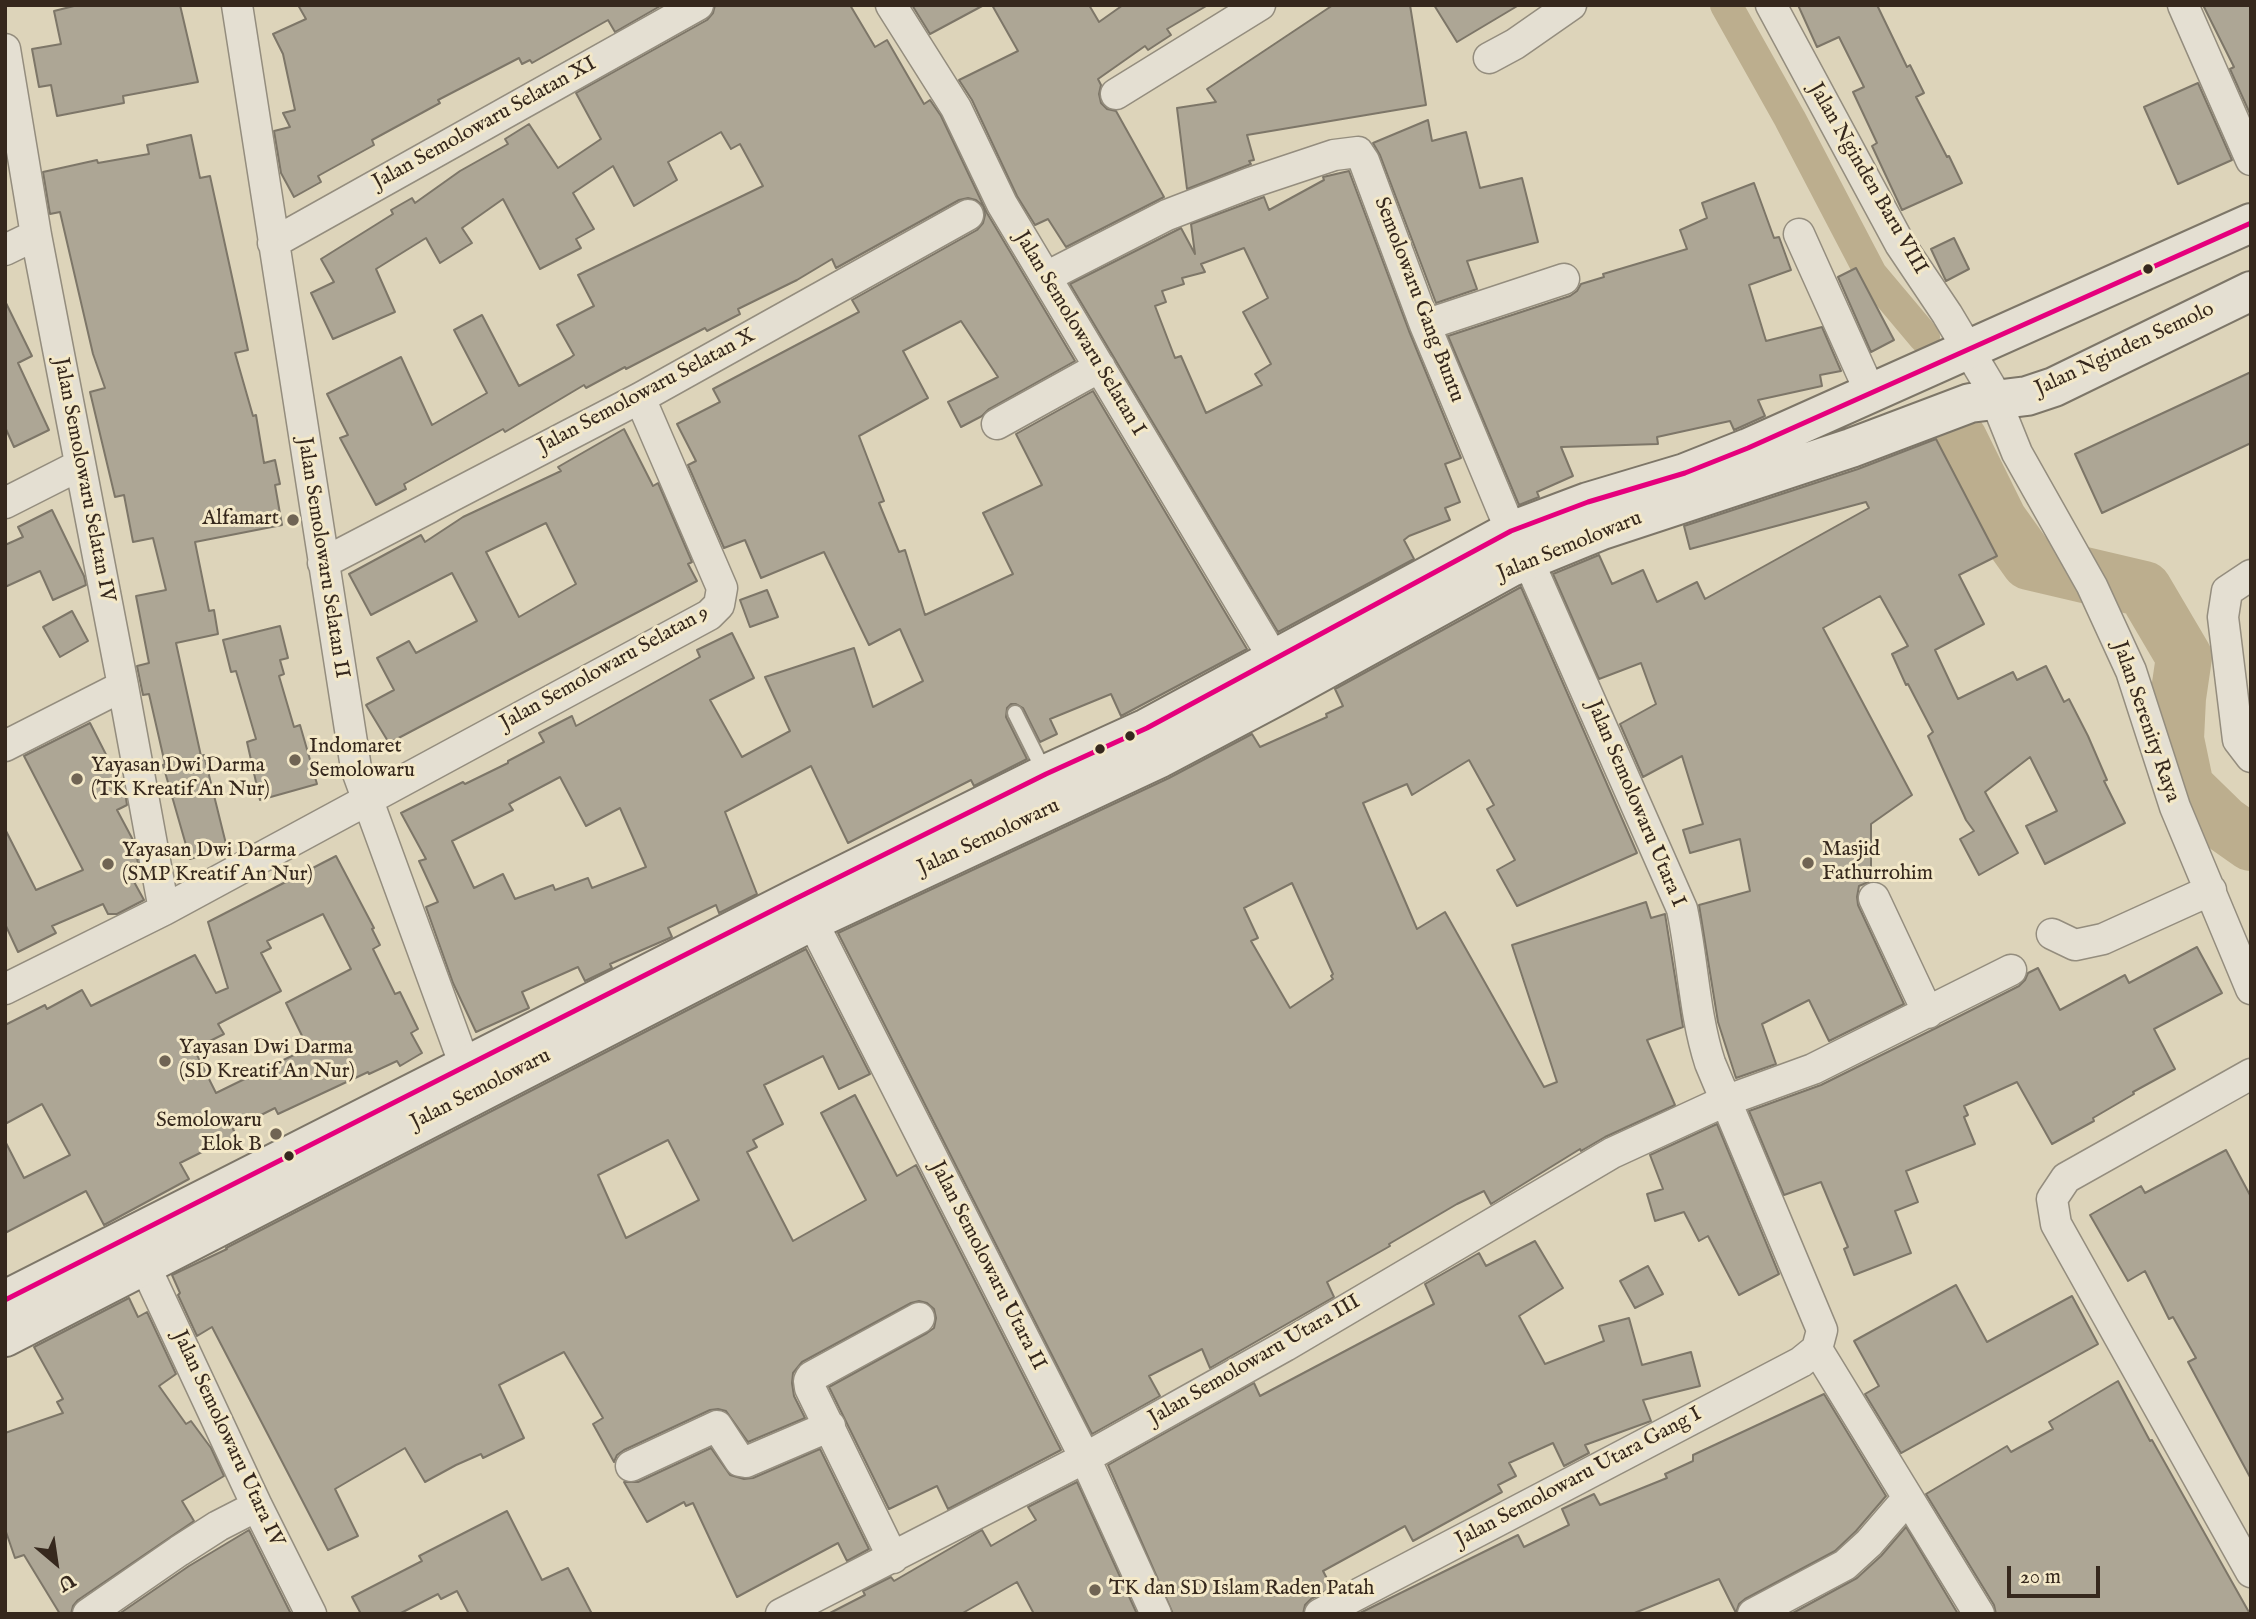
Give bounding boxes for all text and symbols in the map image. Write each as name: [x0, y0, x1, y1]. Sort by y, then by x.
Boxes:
street label: Jalan Semolowaru Selatan XI: [369, 52, 601, 196]
street label: Jalan Nginden Baru VIII: [1802, 79, 1932, 279]
street label: Semolowaru Gang Buntu: [1367, 194, 1469, 406]
street label: Jalan Semolowaru Selatan I: [1008, 227, 1150, 441]
unlabelled marker: [2141, 262, 2155, 276]
street label: Jalan Nginden Semolo: [2031, 297, 2219, 403]
street label: Jalan Semolowaru Selatan X: [534, 324, 760, 460]
street label: Jalan Semolowaru Selatan IV: [47, 356, 119, 604]
street label: Jalan Semolowaru Selatan II: [291, 436, 353, 680]
place label: Alfamart: [202, 507, 279, 533]
street label: Jalan Semolowaru: [1494, 507, 1646, 587]
marker: Alfamart: [285, 512, 301, 528]
street label: Jalan Semolowaru Selatan 9: [496, 601, 714, 737]
street label: Jalan Serenity Raya: [2106, 638, 2184, 806]
street label: Jalan Semolowaru Utara I: [1580, 697, 1690, 911]
unlabelled marker: [1123, 729, 1137, 743]
place label: Indomaret Semolowaru: [309, 735, 415, 785]
unlabelled marker: [1093, 742, 1107, 756]
marker: Indomaret Semolowaru: [287, 752, 303, 768]
place label: Yayasan Dwi Darma (TK Kreatif An Nur): [91, 754, 270, 804]
marker: Yayasan Dwi Darma (TK Kreatif An Nur): [69, 771, 85, 787]
street label: Jalan Semolowaru: [914, 794, 1064, 882]
place label: Masjid Fathurrohim: [1822, 838, 1933, 888]
place label: Yayasan Dwi Darma (SMP Kreatif An Nur): [122, 839, 313, 889]
marker: Masjid Fathurrohim: [1800, 855, 1816, 871]
marker: Yayasan Dwi Darma (SMP Kreatif An Nur): [100, 856, 116, 872]
place label: Yayasan Dwi Darma (SD Kreatif An Nur): [179, 1036, 355, 1086]
street label: Jalan Semolowaru: [407, 1044, 555, 1136]
marker: Yayasan Dwi Darma (SD Kreatif An Nur): [157, 1053, 173, 1069]
place label: Semolowaru Elok B: [156, 1109, 262, 1159]
marker: Semolowaru Elok B: [268, 1126, 284, 1142]
unlabelled marker: [282, 1149, 296, 1163]
street label: Jalan Semolowaru Utara II: [923, 1157, 1051, 1375]
street label: Jalan Semolowaru Utara III: [1145, 1290, 1365, 1432]
street label: Jalan Semolowaru Utara IV: [166, 1327, 288, 1551]
street label: Jalan Semolowaru Utara Gang I: [1452, 1402, 1706, 1554]
north arrow: [21, 1528, 91, 1598]
scale bar: [2011, 1552, 2104, 1596]
text: 20 m: [2020, 1564, 2061, 1591]
text: U: [53, 1567, 79, 1596]
place label: TK dan SD Islam Raden Patah: [1109, 1577, 1374, 1603]
marker: TK dan SD Islam Raden Patah: [1087, 1582, 1103, 1598]

